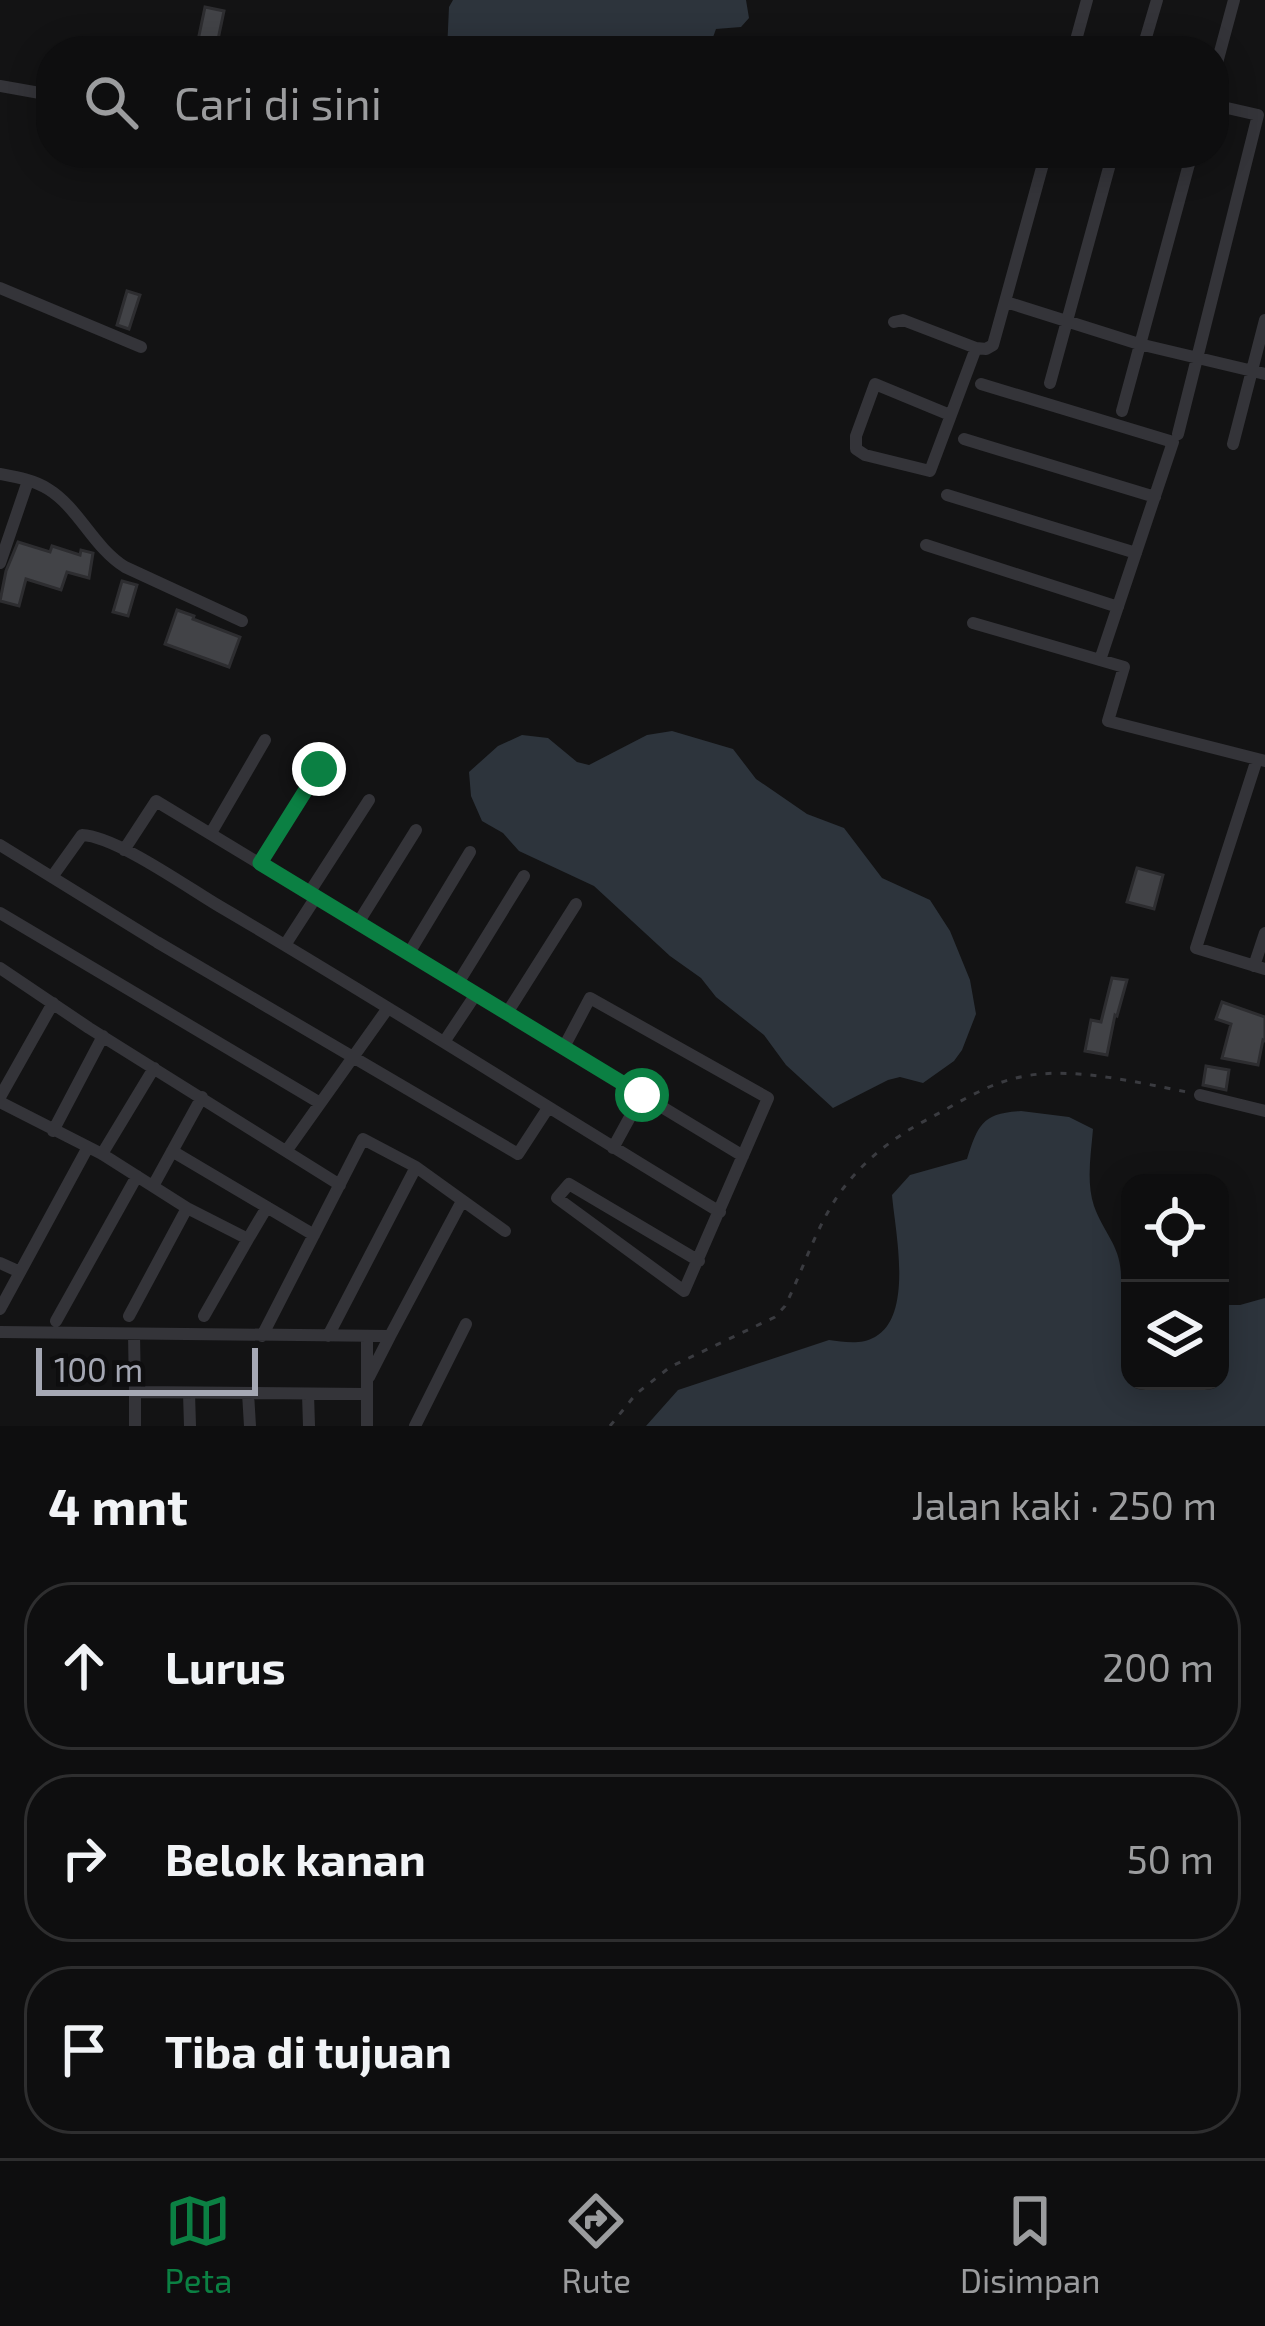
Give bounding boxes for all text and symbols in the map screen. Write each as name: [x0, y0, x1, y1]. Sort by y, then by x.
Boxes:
search box: [36, 36, 1229, 168]
icon: search: [78, 69, 144, 135]
text: Cari di sini: [174, 75, 382, 129]
route end: [292, 742, 346, 796]
route start: [615, 1068, 669, 1122]
map controls: [1121, 1174, 1229, 1390]
button: locate: [1121, 1174, 1229, 1282]
button: layers: [1121, 1282, 1229, 1390]
scale bar: [36, 1342, 258, 1395]
text: 100 m: [54, 1349, 143, 1389]
text: 4 mnt: [48, 1474, 188, 1535]
text: Jalan kaki · 250 m: [911, 1481, 1217, 1528]
icon: ahead: [51, 1633, 117, 1699]
text: Lurus: [165, 1639, 286, 1693]
text: 200 m: [1102, 1643, 1214, 1690]
icon: right: [51, 1825, 117, 1891]
text: Belok kanan: [165, 1831, 426, 1885]
text: 50 m: [1127, 1835, 1214, 1882]
icon: arrive: [51, 2017, 117, 2083]
text: Tiba di tujuan: [165, 2023, 452, 2077]
tab: Peta: [165, 2188, 232, 2300]
tab: Rute: [561, 2188, 631, 2300]
tab: Disimpan: [960, 2188, 1100, 2300]

